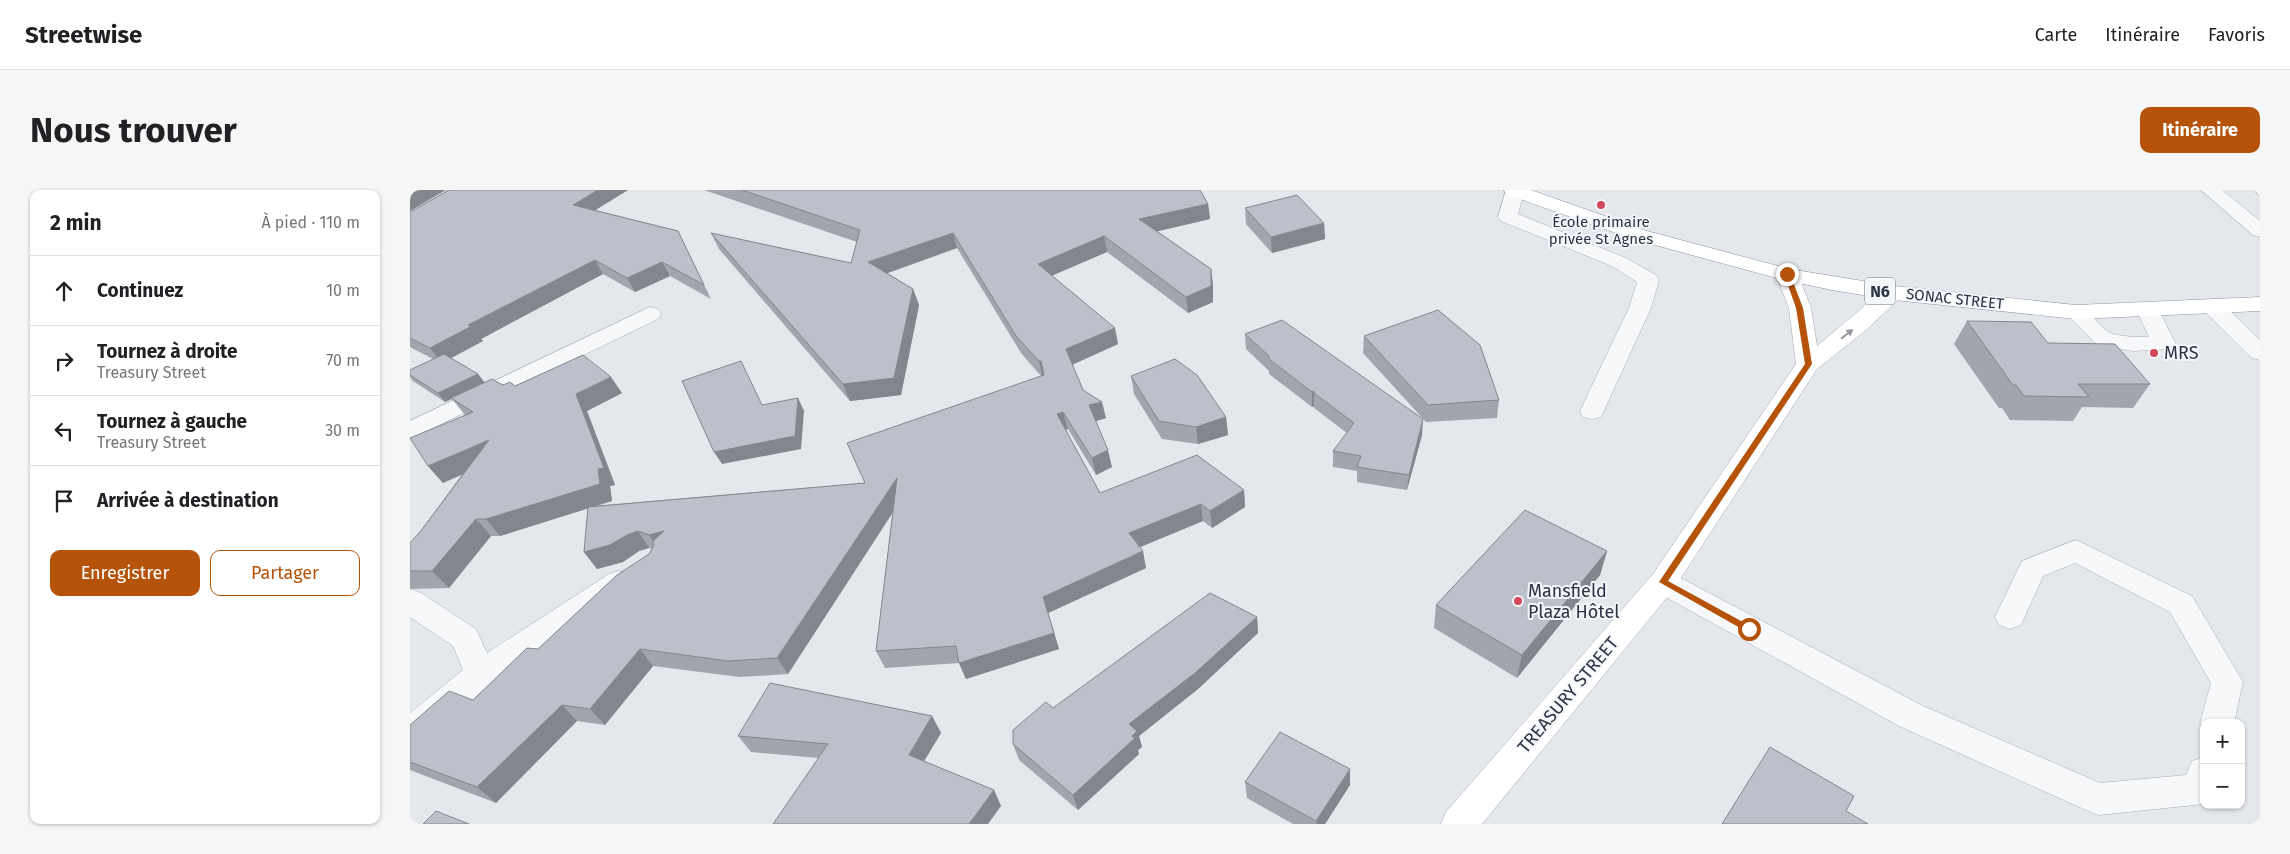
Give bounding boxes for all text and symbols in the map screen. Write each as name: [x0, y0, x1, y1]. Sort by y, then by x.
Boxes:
text: Streetwise: [25, 21, 142, 49]
text: Carte: [2035, 24, 2077, 46]
text: Itinéraire: [2105, 24, 2180, 46]
text: Favoris: [2208, 24, 2265, 46]
button: Itinéraire: [2140, 107, 2260, 153]
text: Nous trouver: [30, 109, 237, 151]
marker: École primaire privée St Agnes: [1595, 199, 1607, 211]
text: 2 min: [50, 210, 102, 236]
text: À pied · 110 m: [261, 213, 360, 232]
place label: École primaire privée St Agnes: [1549, 213, 1653, 248]
route end: [1776, 263, 1799, 286]
icon: ahead: [50, 277, 78, 305]
road number: N6: [1865, 278, 1895, 304]
text: Continuez: [97, 279, 183, 302]
text: 10 m: [326, 281, 360, 300]
street label: SONAC STREET: [1905, 285, 2005, 313]
one-way arrow: [1840, 329, 1853, 340]
text: Tournez à droite: [97, 340, 238, 363]
place label: MRS: [2164, 342, 2199, 364]
icon: right: [50, 347, 78, 375]
marker: MRS: [2148, 347, 2160, 359]
text: 70 m: [326, 351, 360, 370]
text: Treasury Street: [97, 363, 206, 382]
text: Tournez à gauche: [97, 410, 247, 433]
icon: left: [50, 417, 78, 445]
text: 30 m: [325, 421, 360, 440]
text: Treasury Street: [97, 433, 206, 452]
icon: arrive: [50, 487, 78, 515]
text: Arrivée à destination: [97, 489, 279, 512]
button: Enregistrer: [50, 550, 200, 596]
button: Partager: [210, 550, 360, 596]
place label: Mansfield Plaza Hôtel: [1528, 580, 1619, 623]
marker: Mansfield Plaza Hôtel: [1512, 595, 1524, 607]
route start: [1738, 618, 1761, 641]
street label: TREASURY STREET: [1513, 632, 1624, 758]
map controls: [2200, 719, 2245, 809]
button: +: [2200, 719, 2245, 764]
button: −: [2200, 764, 2245, 809]

